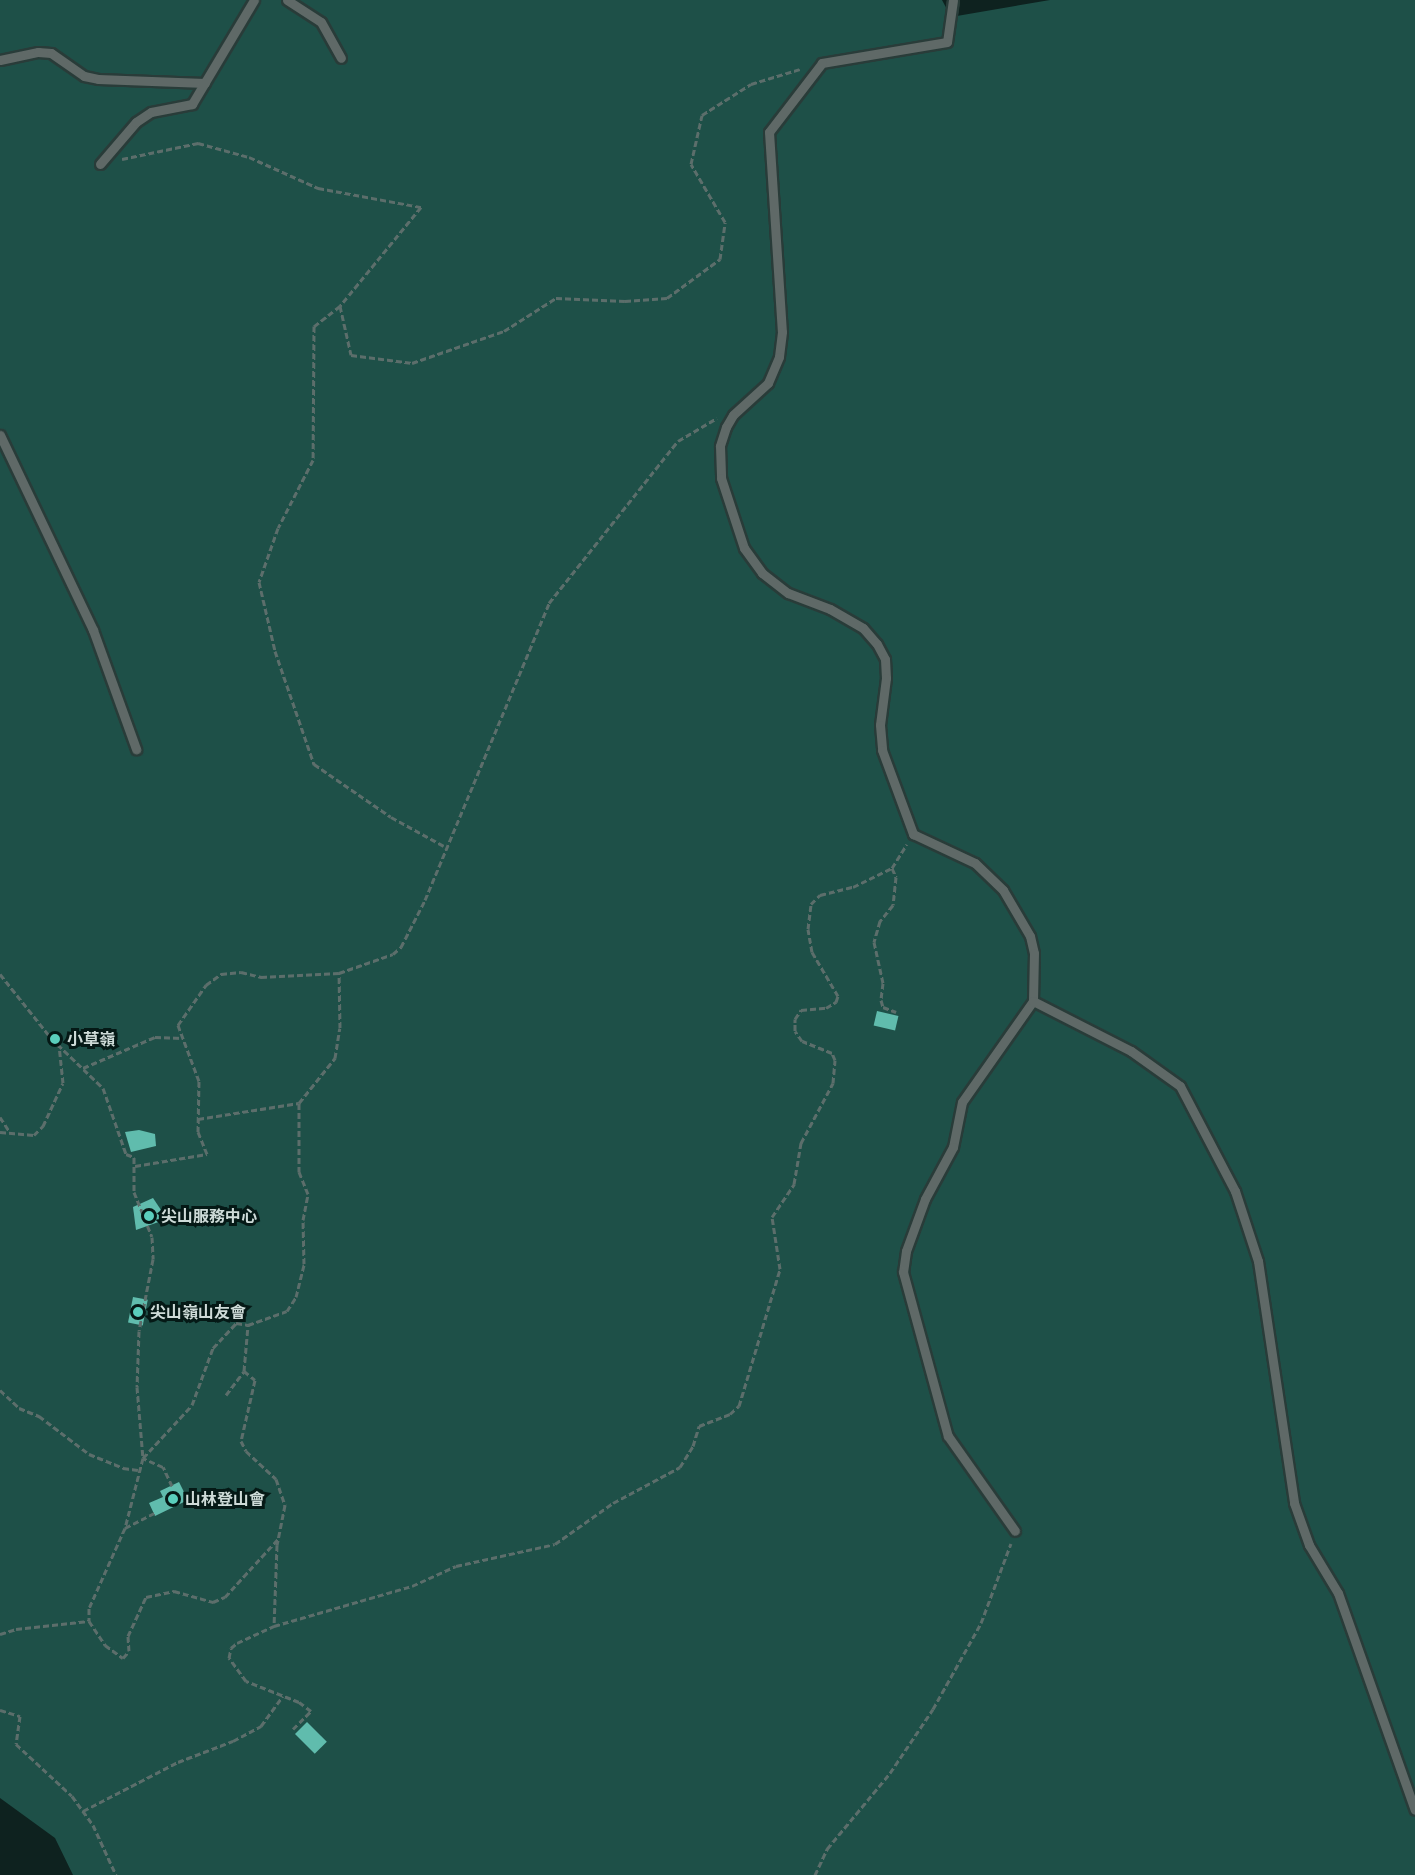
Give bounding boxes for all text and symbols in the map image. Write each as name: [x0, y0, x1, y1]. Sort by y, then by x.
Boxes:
place label: 小草嶺: [67, 1029, 115, 1049]
marker: 小草嶺: [48, 1032, 62, 1046]
place label: 尖山服務中心: [161, 1206, 257, 1226]
marker: 尖山服務中心: [142, 1209, 156, 1223]
place label: 尖山嶺山友會: [150, 1302, 246, 1322]
marker: 尖山嶺山友會: [131, 1305, 145, 1319]
place label: 山林登山會: [185, 1489, 265, 1509]
marker: 山林登山會: [166, 1492, 180, 1506]

